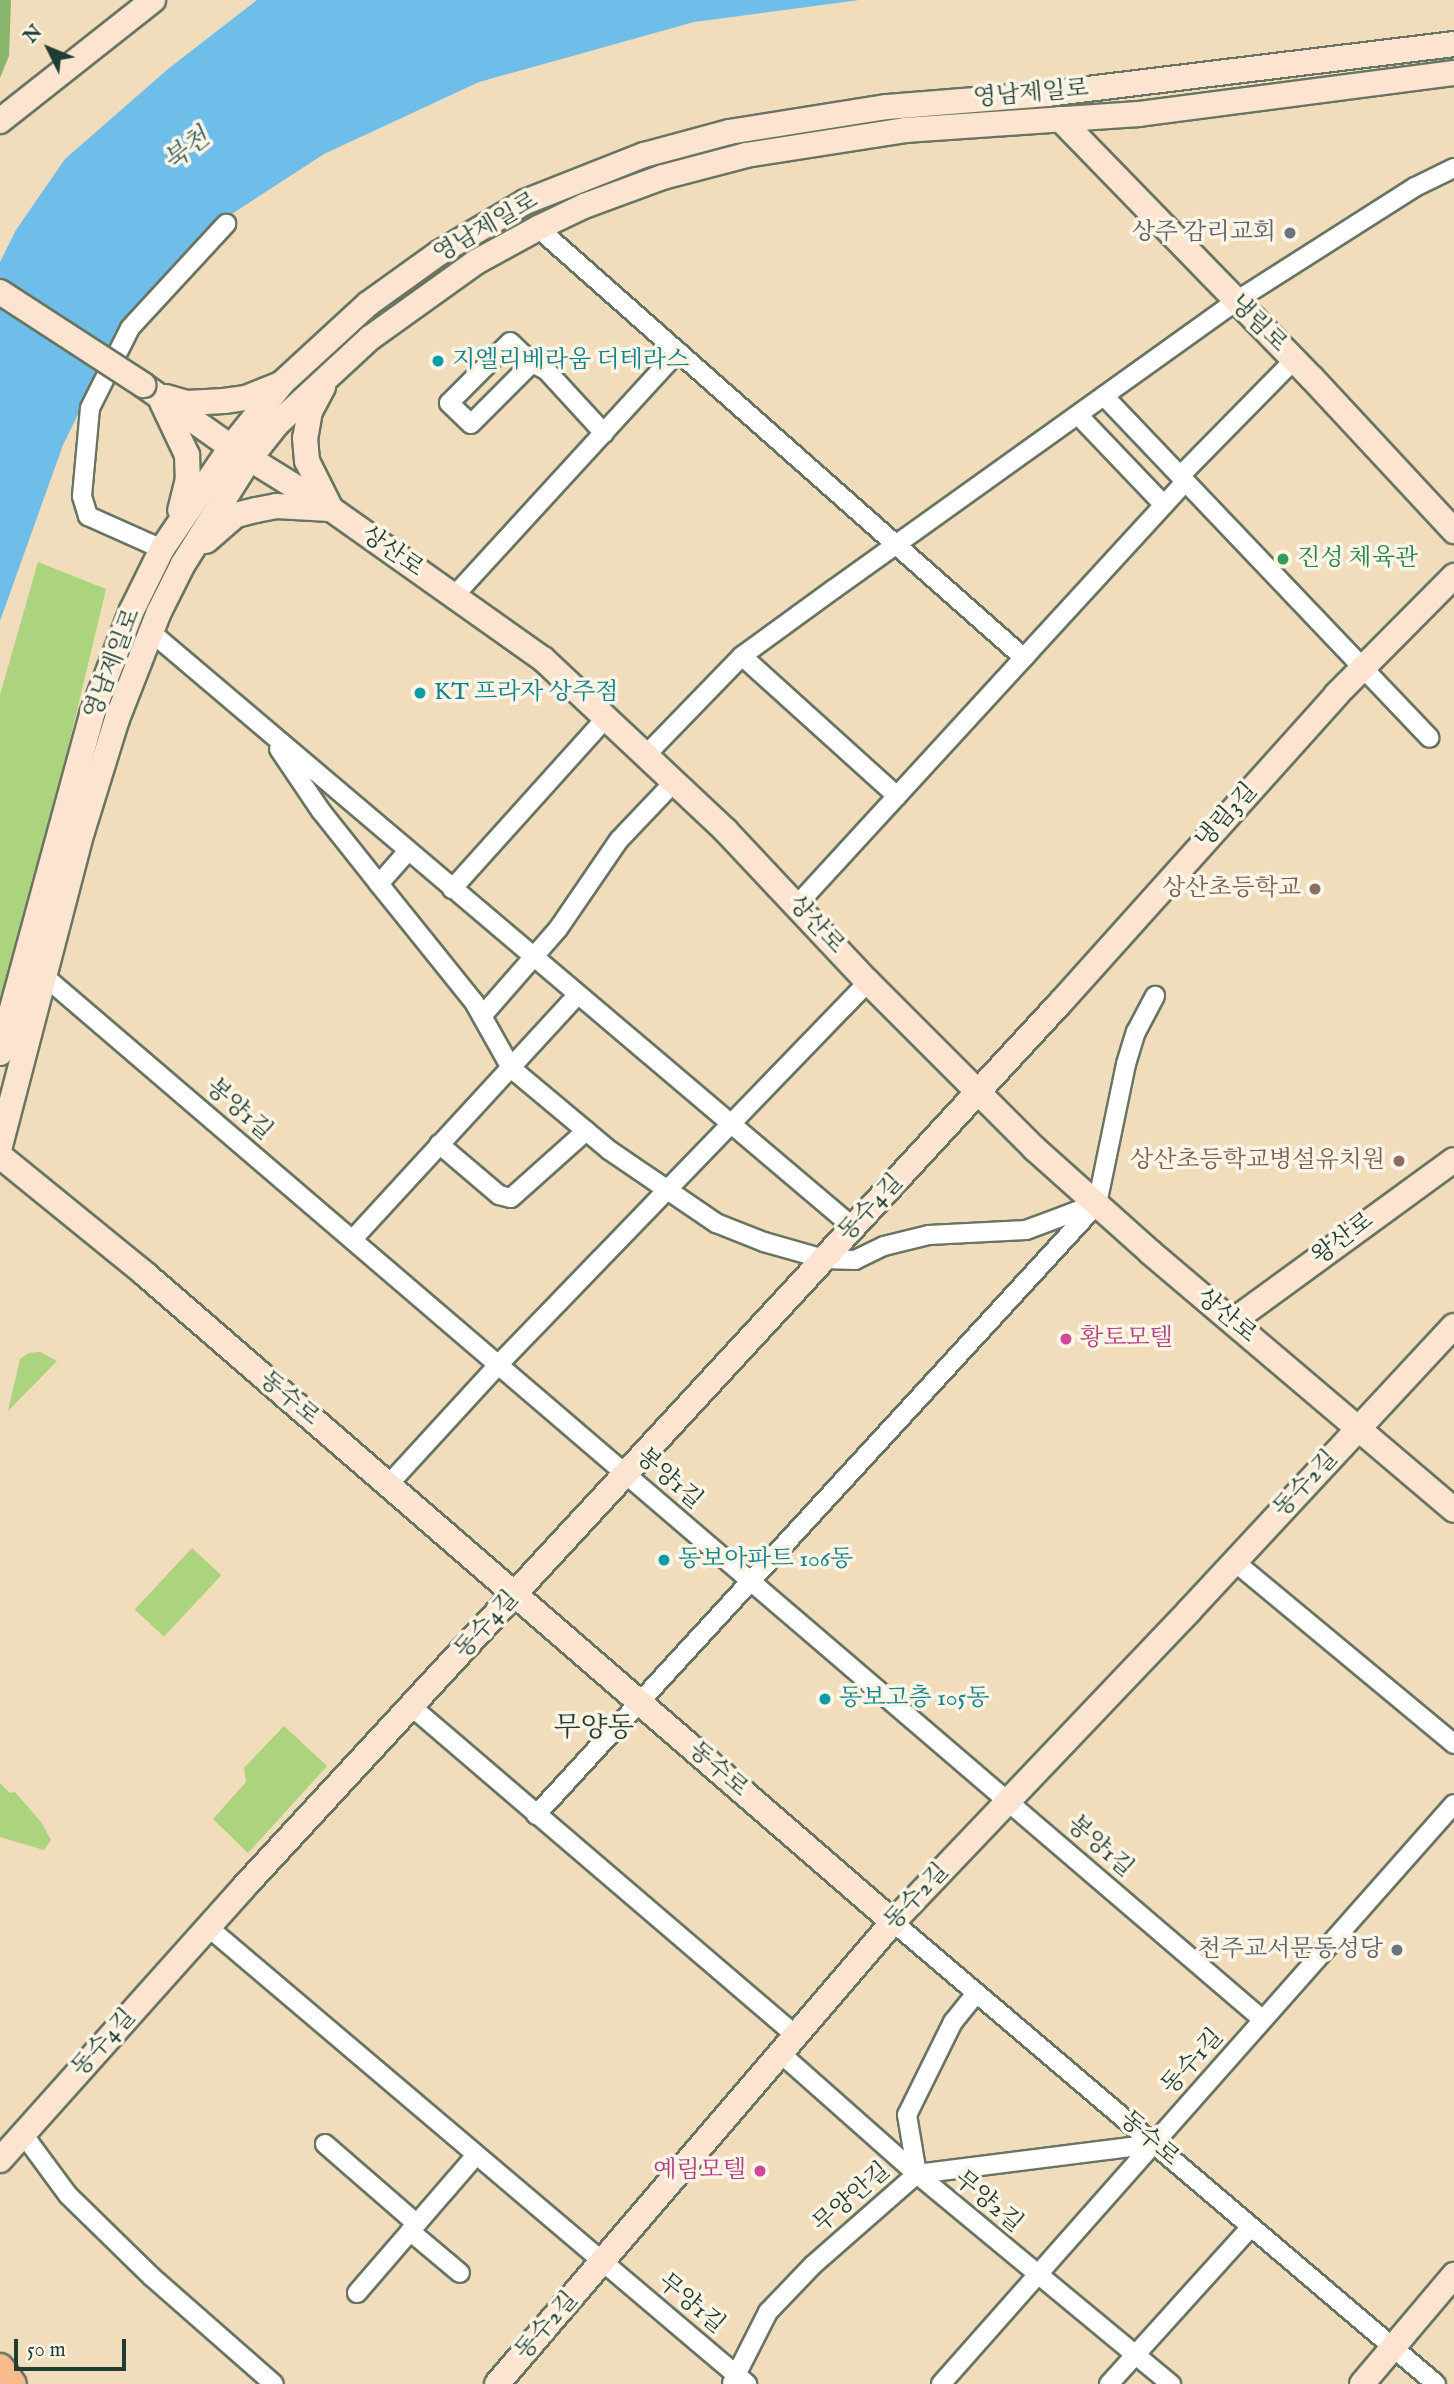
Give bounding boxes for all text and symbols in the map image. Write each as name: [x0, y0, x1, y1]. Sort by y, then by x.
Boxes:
north arrow: [14, 14, 84, 84]
text: N: [19, 20, 48, 49]
street label: 영남제일로: [972, 75, 1090, 113]
water label: 북천: [158, 122, 216, 178]
street label: 영남제일로: [429, 187, 543, 269]
place label: 상주 감리교회: [1132, 219, 1276, 247]
marker: 상주 감리교회: [1282, 225, 1298, 241]
street label: 냉림로: [1223, 289, 1293, 359]
place label: 지엘리베라움 더테라스: [452, 347, 689, 375]
marker: 지엘리베라움 더테라스: [430, 353, 446, 369]
street label: 상산로: [355, 520, 429, 584]
place label: 진성 체육관: [1297, 545, 1418, 573]
marker: 진성 체육관: [1275, 551, 1291, 567]
street label: 영남제일로: [79, 605, 147, 723]
place label: KT 프라자 상주점: [434, 679, 618, 707]
marker: KT 프라자 상주점: [412, 685, 428, 701]
street label: 냉림3길: [1190, 777, 1264, 855]
place label: 상산초등학교: [1162, 875, 1301, 903]
marker: 상산초등학교: [1307, 881, 1323, 897]
street label: 상산로: [782, 890, 850, 960]
street label: 봉양1길: [200, 1073, 278, 1147]
place label: 상산초등학교병설유치원: [1130, 1147, 1385, 1175]
marker: 상산초등학교병설유치원: [1391, 1153, 1407, 1169]
street label: 동수4길: [833, 1168, 909, 1248]
street label: 왕산로: [1307, 1207, 1379, 1271]
street label: 상산로: [1190, 1283, 1262, 1349]
place label: 황토모텔: [1080, 1325, 1173, 1353]
marker: 황토모텔: [1058, 1331, 1074, 1347]
street label: 동수로: [253, 1366, 325, 1432]
street label: 봉양1길: [630, 1442, 708, 1516]
street label: 동수2길: [1268, 1445, 1344, 1523]
place label: 동보아파트 106동: [678, 1546, 853, 1574]
marker: 동보아파트 106동: [656, 1552, 672, 1568]
street label: 동수4길: [449, 1585, 525, 1665]
place label: 동보고층 105동: [839, 1685, 989, 1713]
marker: 동보고층 105동: [817, 1691, 833, 1707]
district label: 무양동: [553, 1712, 635, 1746]
street label: 동수로: [682, 1736, 754, 1804]
street label: 봉양1길: [1061, 1810, 1139, 1884]
street label: 동수2길: [879, 1858, 955, 1936]
place label: 천주교서문동성당: [1198, 1936, 1383, 1964]
marker: 천주교서문동성당: [1389, 1942, 1405, 1958]
street label: 동수4길: [66, 2003, 142, 2083]
street label: 동수1길: [1156, 2023, 1230, 2101]
street label: 동수로: [1113, 2105, 1185, 2173]
place label: 예림모텔: [653, 2157, 746, 2185]
street label: 무양안길: [808, 2157, 896, 2239]
marker: 예림모텔: [752, 2163, 768, 2179]
street label: 무양2길: [948, 2165, 1028, 2239]
street label: 무양1길: [652, 2268, 730, 2340]
street label: 동수2길: [510, 2286, 584, 2366]
scale bar: [18, 2324, 130, 2368]
text: 50 m: [27, 2337, 66, 2364]

